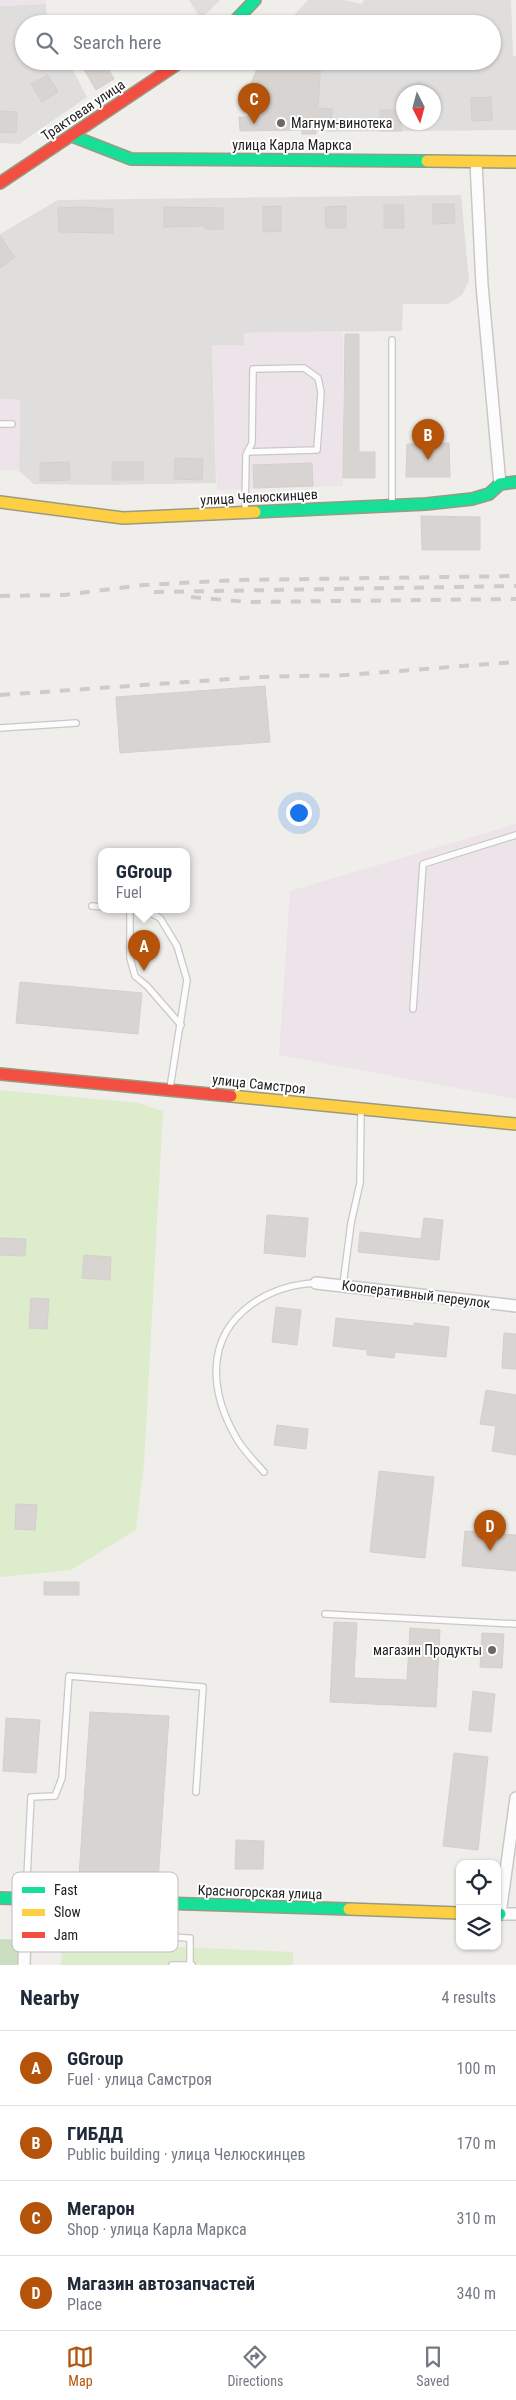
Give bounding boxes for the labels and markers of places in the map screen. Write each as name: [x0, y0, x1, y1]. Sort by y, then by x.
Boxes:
pin: C: [238, 83, 270, 124]
place label: Магнум-винотека: [291, 115, 393, 131]
marker: Магнум-винотека: [275, 117, 287, 129]
pin: B: [412, 419, 444, 460]
pin: A: [128, 930, 160, 971]
pin: D: [474, 1510, 506, 1551]
place label: магазин Продукты: [373, 1642, 482, 1658]
marker: магазин Продукты: [486, 1644, 498, 1656]

